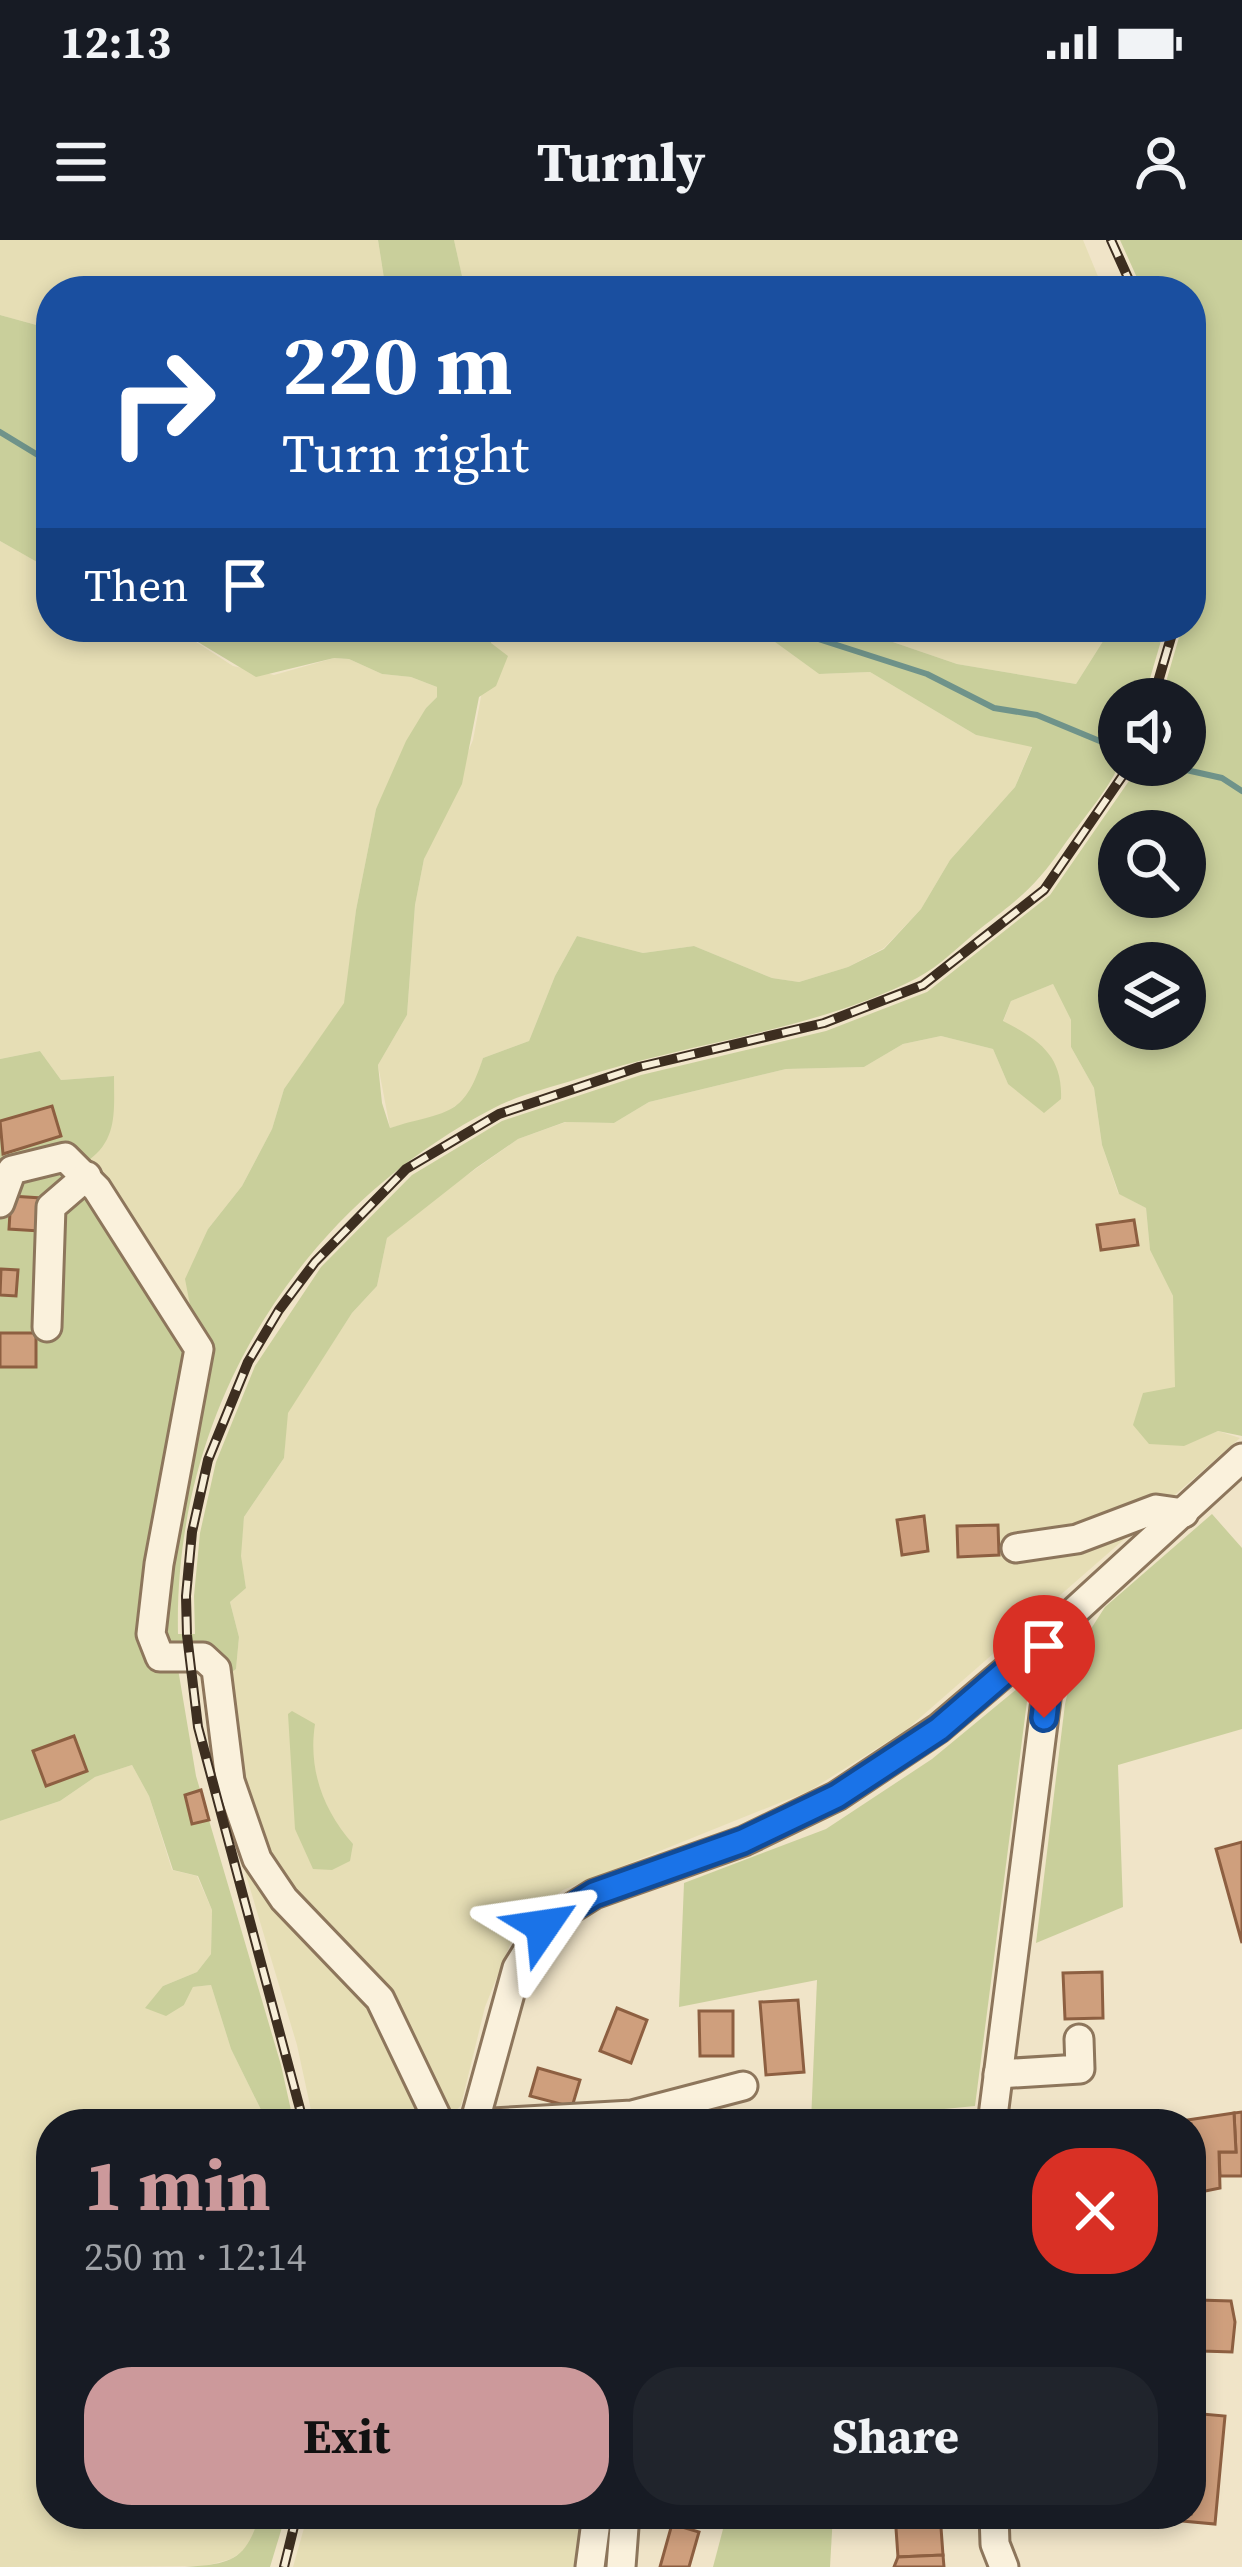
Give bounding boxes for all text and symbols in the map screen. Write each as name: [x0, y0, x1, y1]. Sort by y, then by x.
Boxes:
text: 12:13: [60, 11, 171, 73]
text: Turnly: [537, 125, 705, 199]
icon: menu: [48, 129, 114, 195]
icon: person: [1128, 129, 1194, 195]
text: 220 m: [282, 307, 513, 422]
icon: right: [84, 324, 240, 480]
text: Turn right: [282, 416, 529, 490]
icon: arrive: [212, 552, 278, 618]
text: Then: [84, 554, 188, 616]
map controls: [1098, 678, 1206, 1050]
button: sound: [1098, 678, 1206, 786]
button: search: [1098, 810, 1206, 918]
button: layers: [1098, 942, 1206, 1050]
pin: [993, 1595, 1095, 1718]
icon: arrive: [1011, 1613, 1077, 1679]
position arrow: [480, 1863, 606, 1989]
text: 1 min: [84, 2135, 271, 2234]
button: close: [1032, 2148, 1158, 2274]
text: 250 m · 12:14: [84, 2230, 306, 2283]
button: Exit: [84, 2367, 609, 2505]
button: Share: [633, 2367, 1158, 2505]

